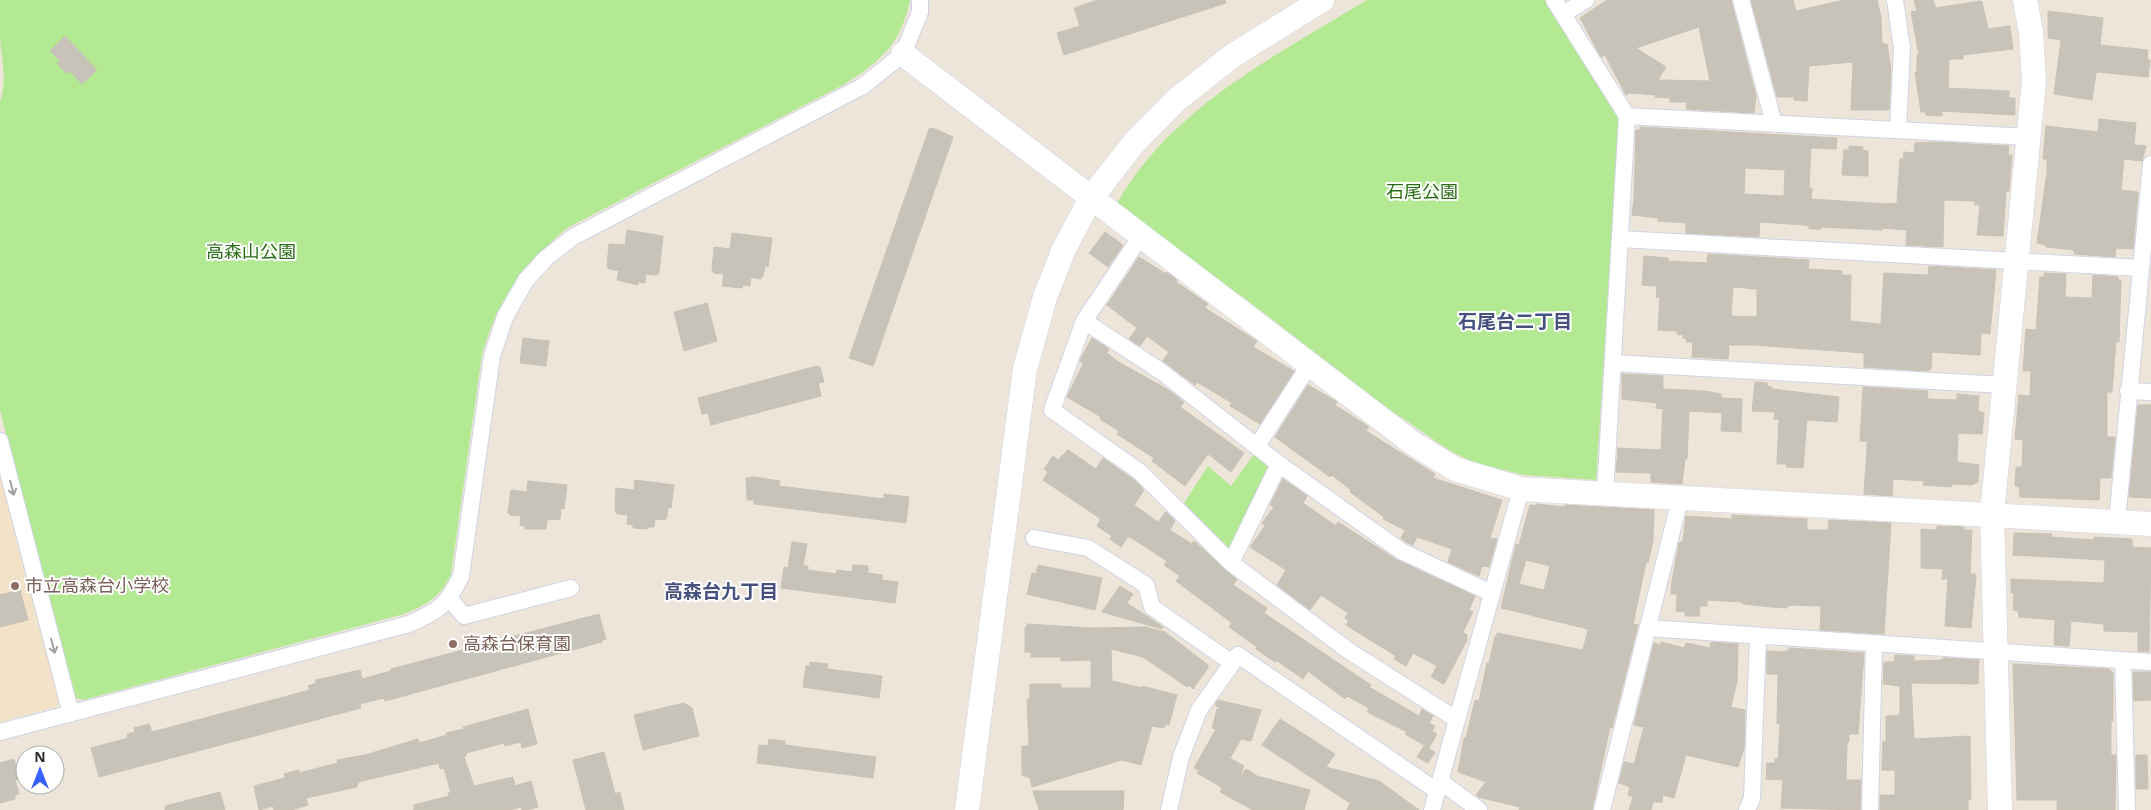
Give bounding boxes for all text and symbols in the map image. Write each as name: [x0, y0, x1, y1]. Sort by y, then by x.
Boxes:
park label: 石尾公園: [1386, 179, 1458, 203]
park label: 高森山公園: [206, 239, 296, 263]
district label: 石尾台二丁目: [1458, 308, 1572, 334]
one-way arrow: [8, 480, 17, 496]
place label: 市立高森台小学校: [25, 573, 169, 597]
district label: 高森台九丁目: [664, 578, 778, 604]
marker: 市立高森台小学校: [9, 580, 21, 592]
place label: 高森台保育園: [463, 631, 571, 655]
one-way arrow: [49, 637, 58, 653]
marker: 高森台保育園: [447, 638, 459, 650]
north arrow: [15, 745, 65, 795]
text: N: [34, 747, 46, 766]

